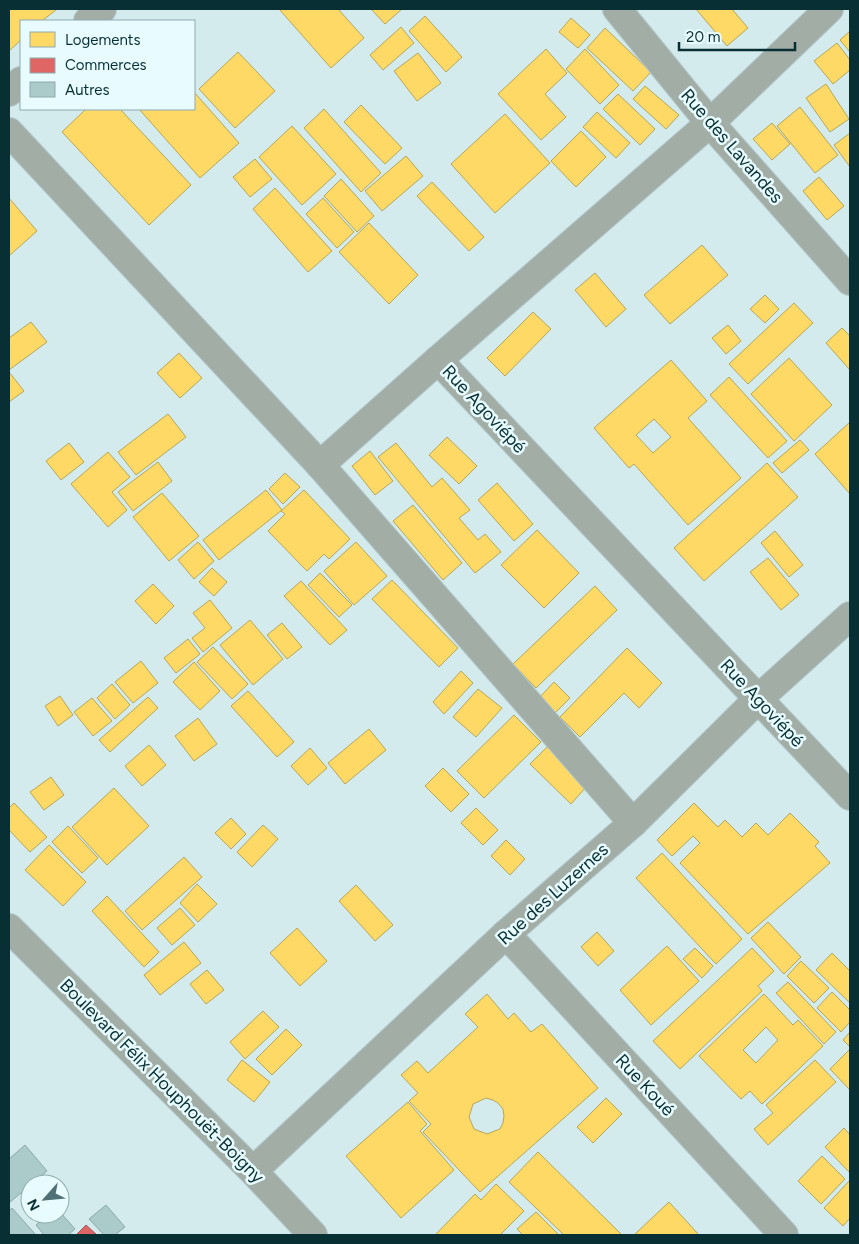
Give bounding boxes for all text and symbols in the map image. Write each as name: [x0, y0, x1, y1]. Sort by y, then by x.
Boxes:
legend: [20, 20, 195, 110]
scale bar: [679, 20, 795, 52]
text: 20 m: [686, 28, 720, 46]
text: Logements: [65, 31, 140, 49]
text: Commerces: [65, 56, 147, 74]
text: Autres: [65, 81, 109, 99]
street label: Rue des Lavandes: [676, 84, 788, 208]
street label: Rue Agoviépé: [438, 360, 530, 458]
street label: Rue Agoviépé: [716, 654, 808, 752]
street label: Rue des Luzernes: [493, 839, 613, 949]
street label: Boulevard Félix Houphouët-Boigny: [55, 974, 269, 1188]
street label: Rue Koué: [611, 1049, 679, 1121]
north arrow: [20, 1174, 70, 1224]
text: N: [24, 1196, 44, 1213]

